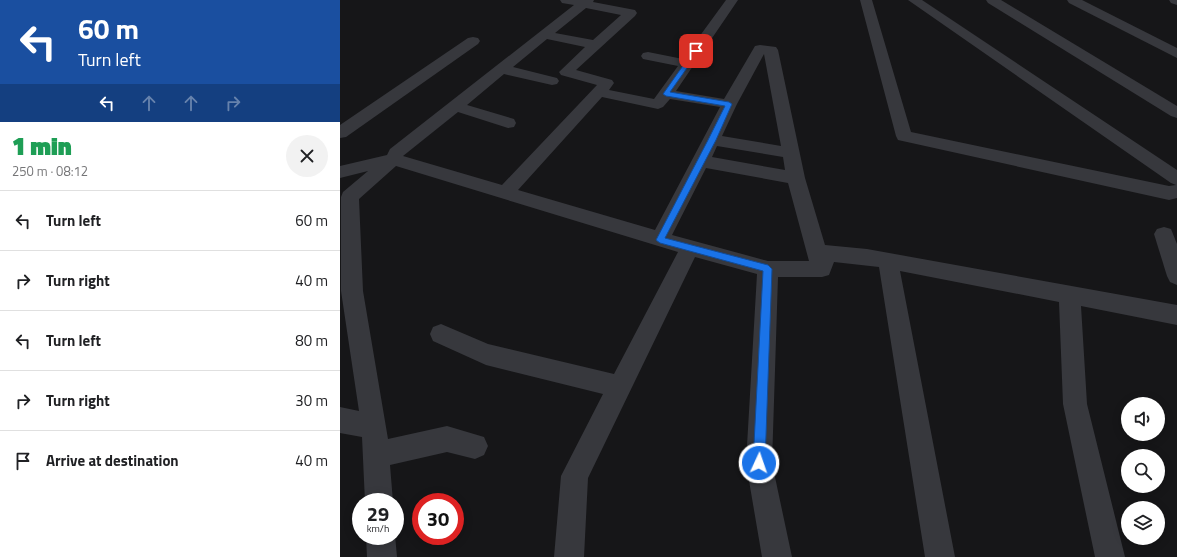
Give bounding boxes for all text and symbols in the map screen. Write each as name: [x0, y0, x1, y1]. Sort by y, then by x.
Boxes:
text: 60 m: [78, 7, 139, 50]
icon: left: [12, 16, 64, 68]
pin: [679, 34, 713, 68]
icon: arrive: [685, 40, 707, 62]
text: Turn left: [78, 46, 141, 73]
icon: left: [96, 92, 118, 114]
icon: ahead: [138, 92, 160, 114]
icon: ahead: [180, 92, 202, 114]
icon: right: [222, 92, 244, 114]
text: 1 min: [12, 128, 72, 164]
button: close: [286, 135, 328, 177]
text: 250 m · 08:12: [12, 161, 88, 181]
text: Turn left: [46, 209, 101, 232]
text: 60 m: [295, 209, 328, 232]
icon: left: [12, 210, 34, 232]
text: Turn right: [46, 269, 110, 292]
text: 40 m: [295, 269, 328, 292]
icon: right: [12, 270, 34, 292]
text: Turn left: [46, 329, 101, 352]
text: 80 m: [295, 329, 328, 352]
icon: left: [12, 330, 34, 352]
text: Turn right: [46, 389, 110, 412]
text: 30 m: [295, 389, 328, 412]
icon: right: [12, 390, 34, 412]
map controls: [1121, 397, 1165, 545]
button: sound: [1121, 397, 1165, 441]
position arrow: [738, 442, 780, 484]
text: Arrive at destination: [46, 449, 179, 472]
text: 40 m: [295, 449, 328, 472]
button: search: [1121, 449, 1165, 493]
icon: arrive: [12, 450, 34, 472]
speed limit sign: 30: [412, 493, 464, 545]
text: 29: [367, 498, 389, 529]
button: layers: [1121, 501, 1165, 545]
text: km/h: [367, 521, 389, 536]

